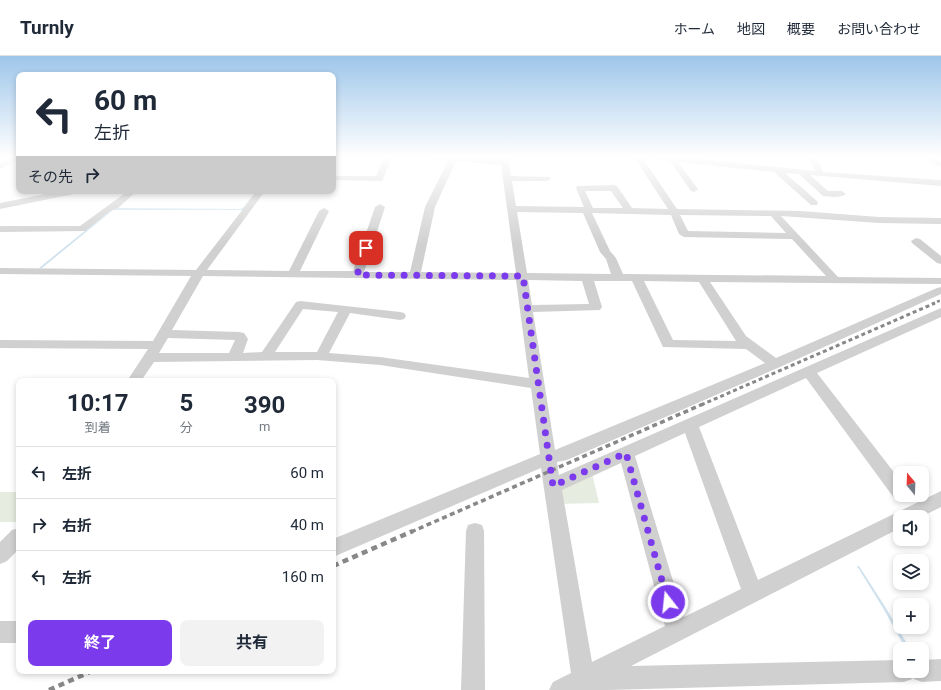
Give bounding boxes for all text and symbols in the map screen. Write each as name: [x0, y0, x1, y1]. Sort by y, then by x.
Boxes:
text: Turnly: [20, 16, 74, 39]
text: ホーム: [673, 21, 715, 37]
text: 地図: [737, 21, 765, 37]
text: 概要: [787, 21, 815, 37]
text: お問い合わせ: [837, 21, 921, 37]
text: 60 m: [94, 84, 157, 117]
icon: left: [28, 88, 80, 140]
text: 左折: [94, 122, 130, 143]
icon: right: [81, 164, 103, 186]
text: その先: [28, 168, 73, 186]
pin: [349, 231, 383, 265]
icon: arrive: [355, 237, 377, 259]
text: 10:17: [67, 389, 129, 417]
text: 5: [179, 389, 193, 417]
text: 390: [244, 391, 285, 419]
text: m: [259, 419, 270, 434]
text: 到着: [85, 420, 111, 435]
text: 分: [180, 420, 193, 435]
icon: left: [28, 462, 50, 484]
text: 60 m: [290, 464, 324, 482]
text: 左折: [62, 465, 92, 483]
north arrow: [893, 466, 929, 502]
map controls: [893, 466, 929, 678]
button: sound: [893, 510, 929, 546]
icon: right: [28, 514, 50, 536]
text: 40 m: [290, 516, 324, 534]
text: 右折: [62, 517, 92, 535]
button: layers: [893, 554, 929, 590]
icon: left: [28, 566, 50, 588]
text: 160 m: [282, 568, 324, 586]
text: 左折: [62, 569, 92, 587]
position arrow: [647, 581, 689, 623]
button: +: [893, 598, 929, 634]
button: 終了: [28, 620, 172, 666]
button: 共有: [180, 620, 324, 666]
button: −: [893, 642, 929, 678]

